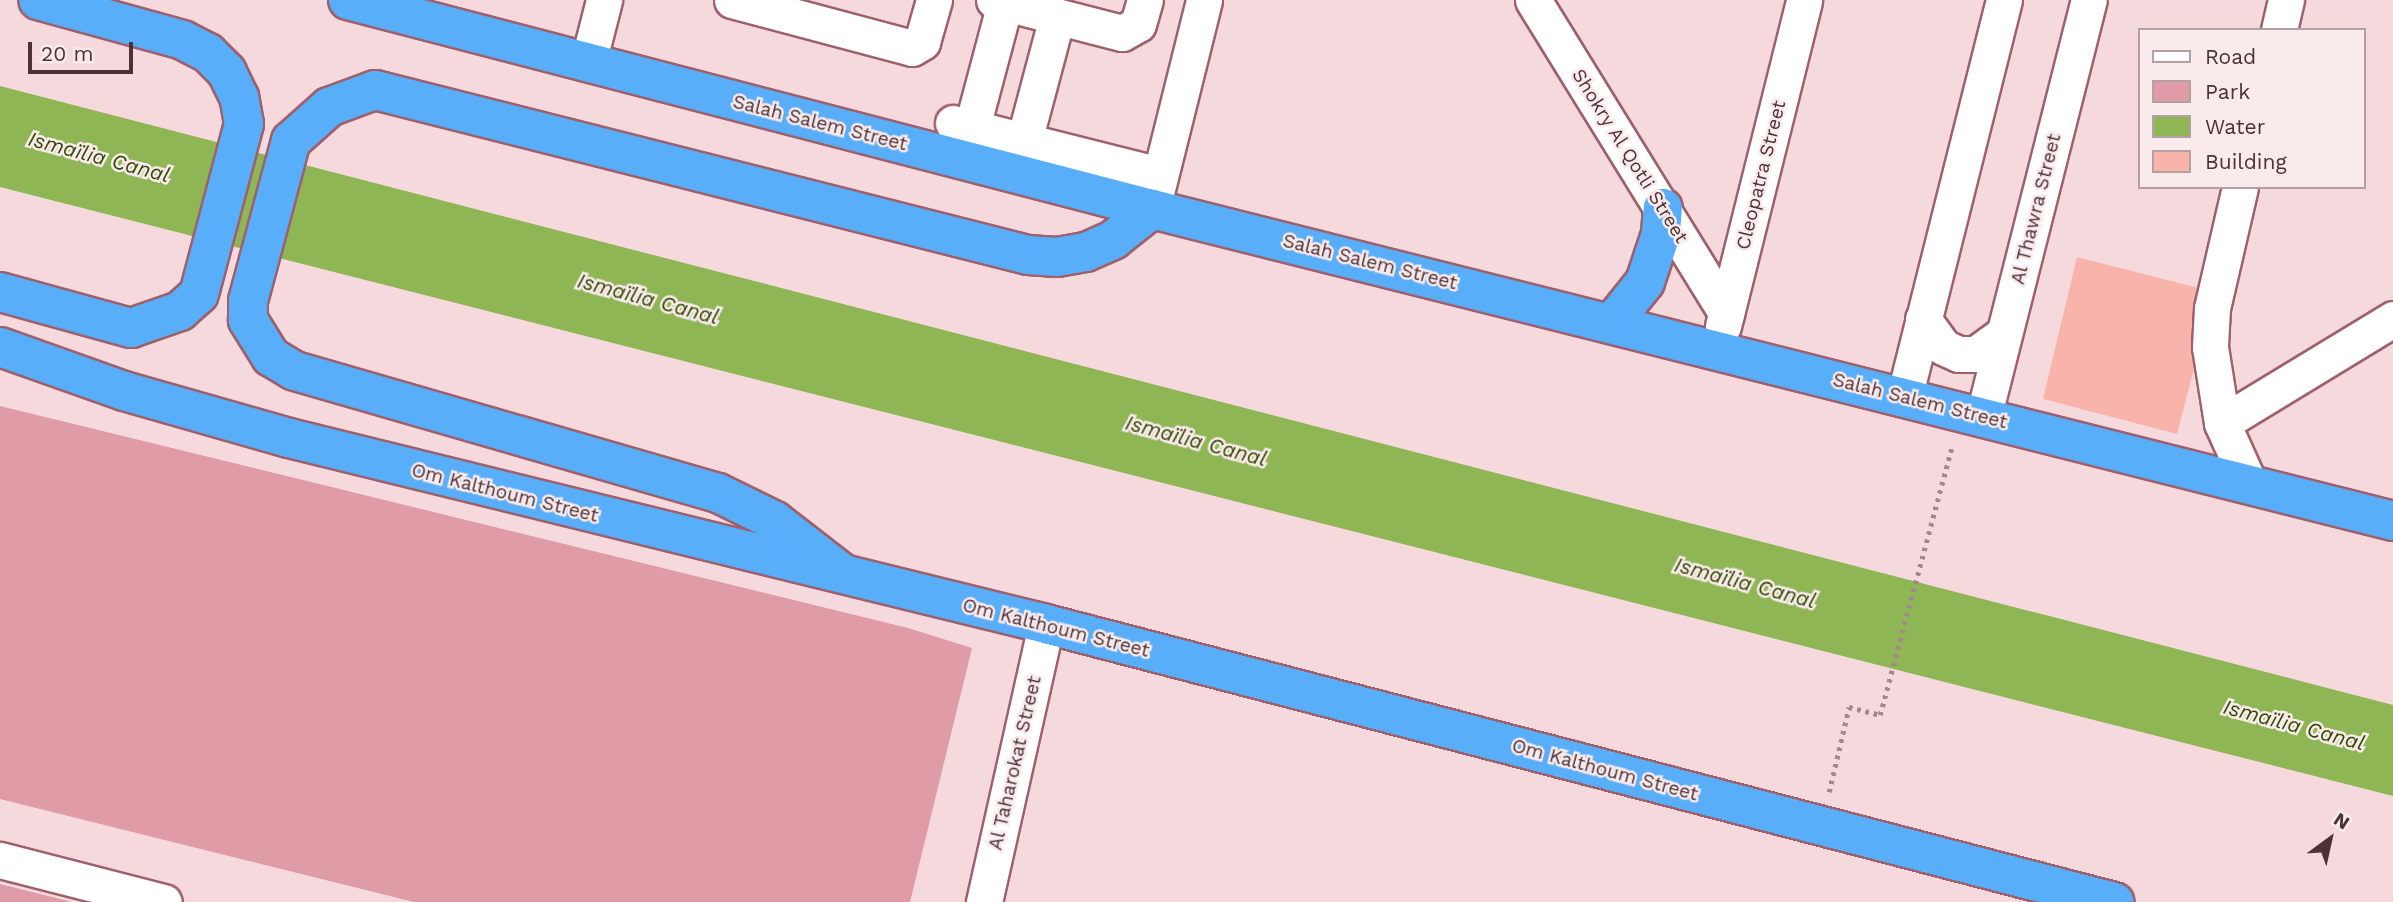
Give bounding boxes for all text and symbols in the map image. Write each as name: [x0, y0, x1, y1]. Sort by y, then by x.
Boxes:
scale bar: [32, 28, 136, 72]
legend: [2138, 28, 2365, 189]
text: 20 m: [41, 41, 93, 66]
text: Road: [2205, 44, 2256, 69]
street label: Shokry Al Qotli Street: [1567, 64, 1693, 248]
text: Park: [2205, 79, 2250, 104]
street label: Salah Salem Street: [730, 90, 910, 156]
street label: Cleopatra Street: [1731, 98, 1791, 252]
text: Water: [2205, 114, 2265, 139]
water label: Ismaïlia Canal: [26, 126, 172, 188]
street label: Al Thawra Street: [2006, 131, 2066, 287]
text: Building: [2205, 149, 2287, 174]
street label: Salah Salem Street: [1280, 229, 1460, 295]
water label: Ismaïlia Canal: [575, 268, 721, 330]
street label: Salah Salem Street: [1830, 368, 2010, 434]
water label: Ismaïlia Canal: [1123, 410, 1269, 472]
street label: Om Kalthoum Street: [409, 459, 601, 527]
water label: Ismaïlia Canal: [1672, 552, 1818, 614]
street label: Om Kalthoum Street: [960, 594, 1152, 662]
street label: Al Taharokat Street: [984, 673, 1046, 853]
water label: Ismaïlia Canal: [2221, 694, 2367, 756]
street label: Om Kalthoum Street: [1509, 734, 1701, 806]
north arrow: [2295, 804, 2365, 874]
text: N: [2330, 807, 2354, 834]

